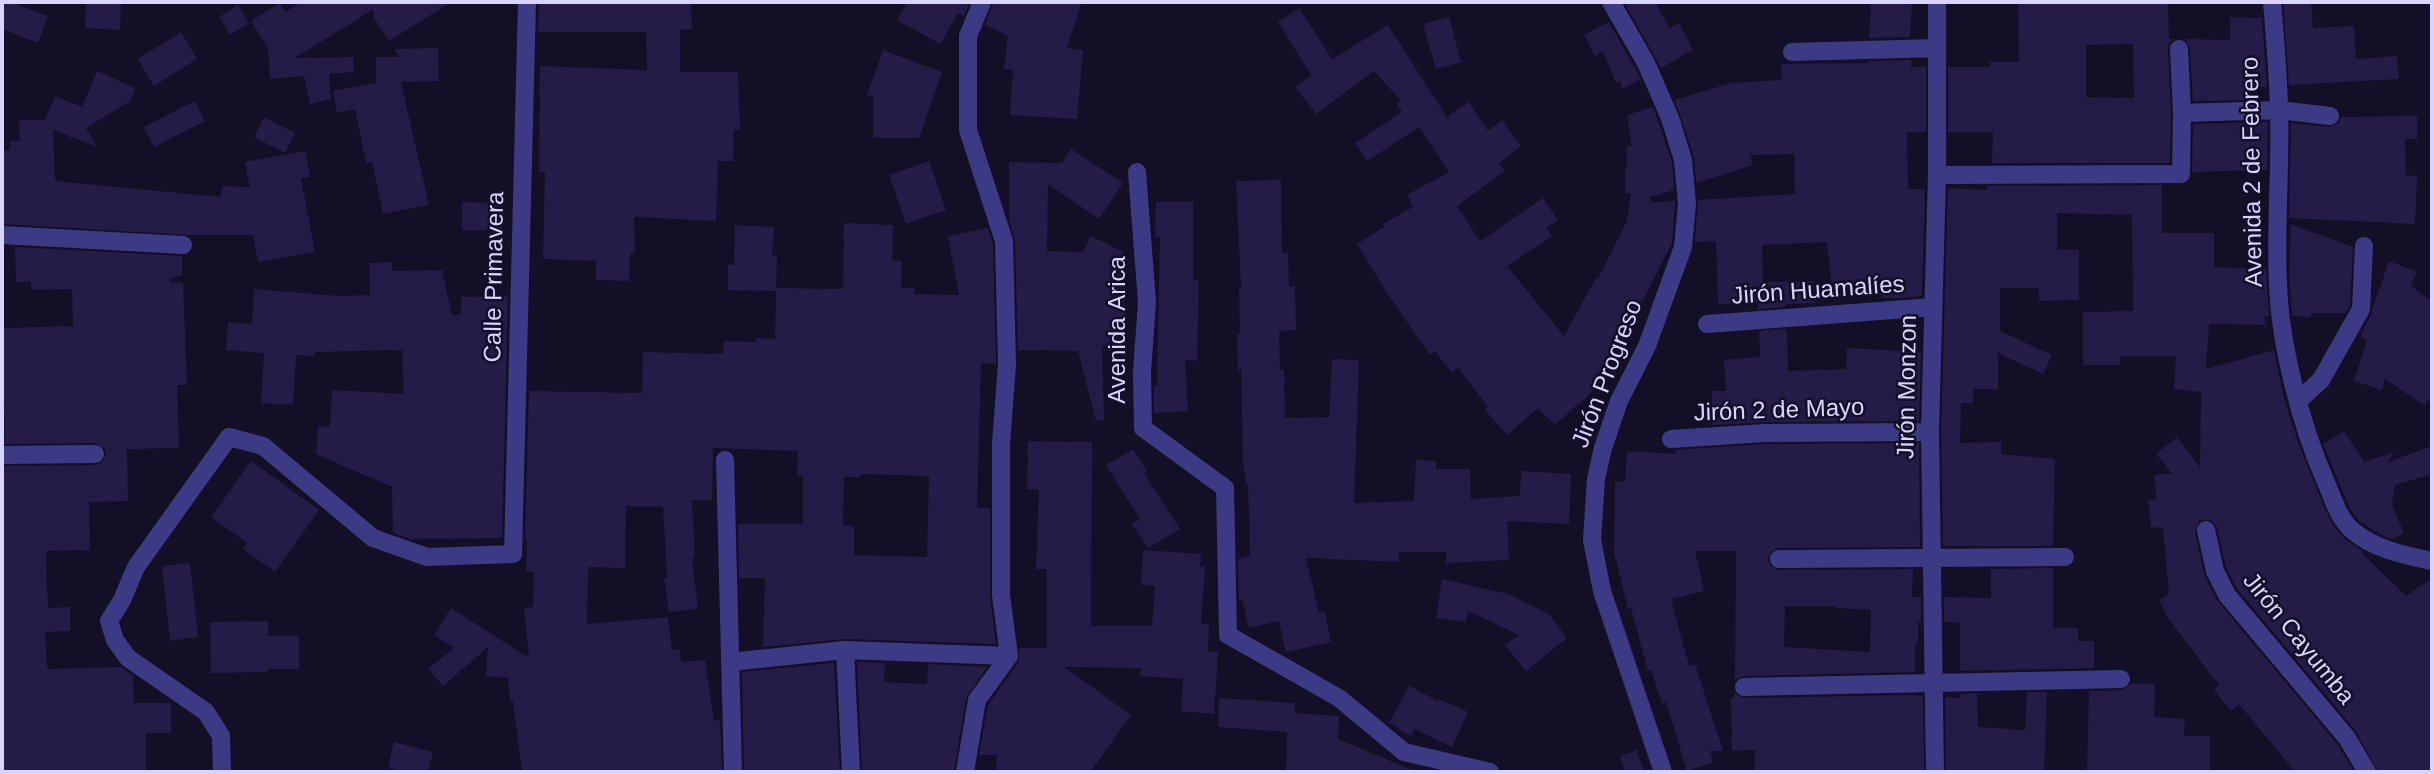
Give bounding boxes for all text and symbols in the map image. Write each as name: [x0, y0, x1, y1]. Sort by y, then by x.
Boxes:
street label: Avenida 2 de Febrero: [2237, 57, 2269, 287]
street label: Calle Primavera: [479, 191, 511, 363]
street label: Avenida Arica: [1104, 256, 1132, 404]
street label: Jirón Huamalíes: [1731, 271, 1905, 311]
street label: Jirón Progreso: [1567, 296, 1649, 452]
street label: Jirón Monzon: [1892, 315, 1924, 459]
street label: Jirón 2 de Mayo: [1693, 394, 1865, 428]
street label: Jirón Cayumba: [2236, 567, 2360, 711]

